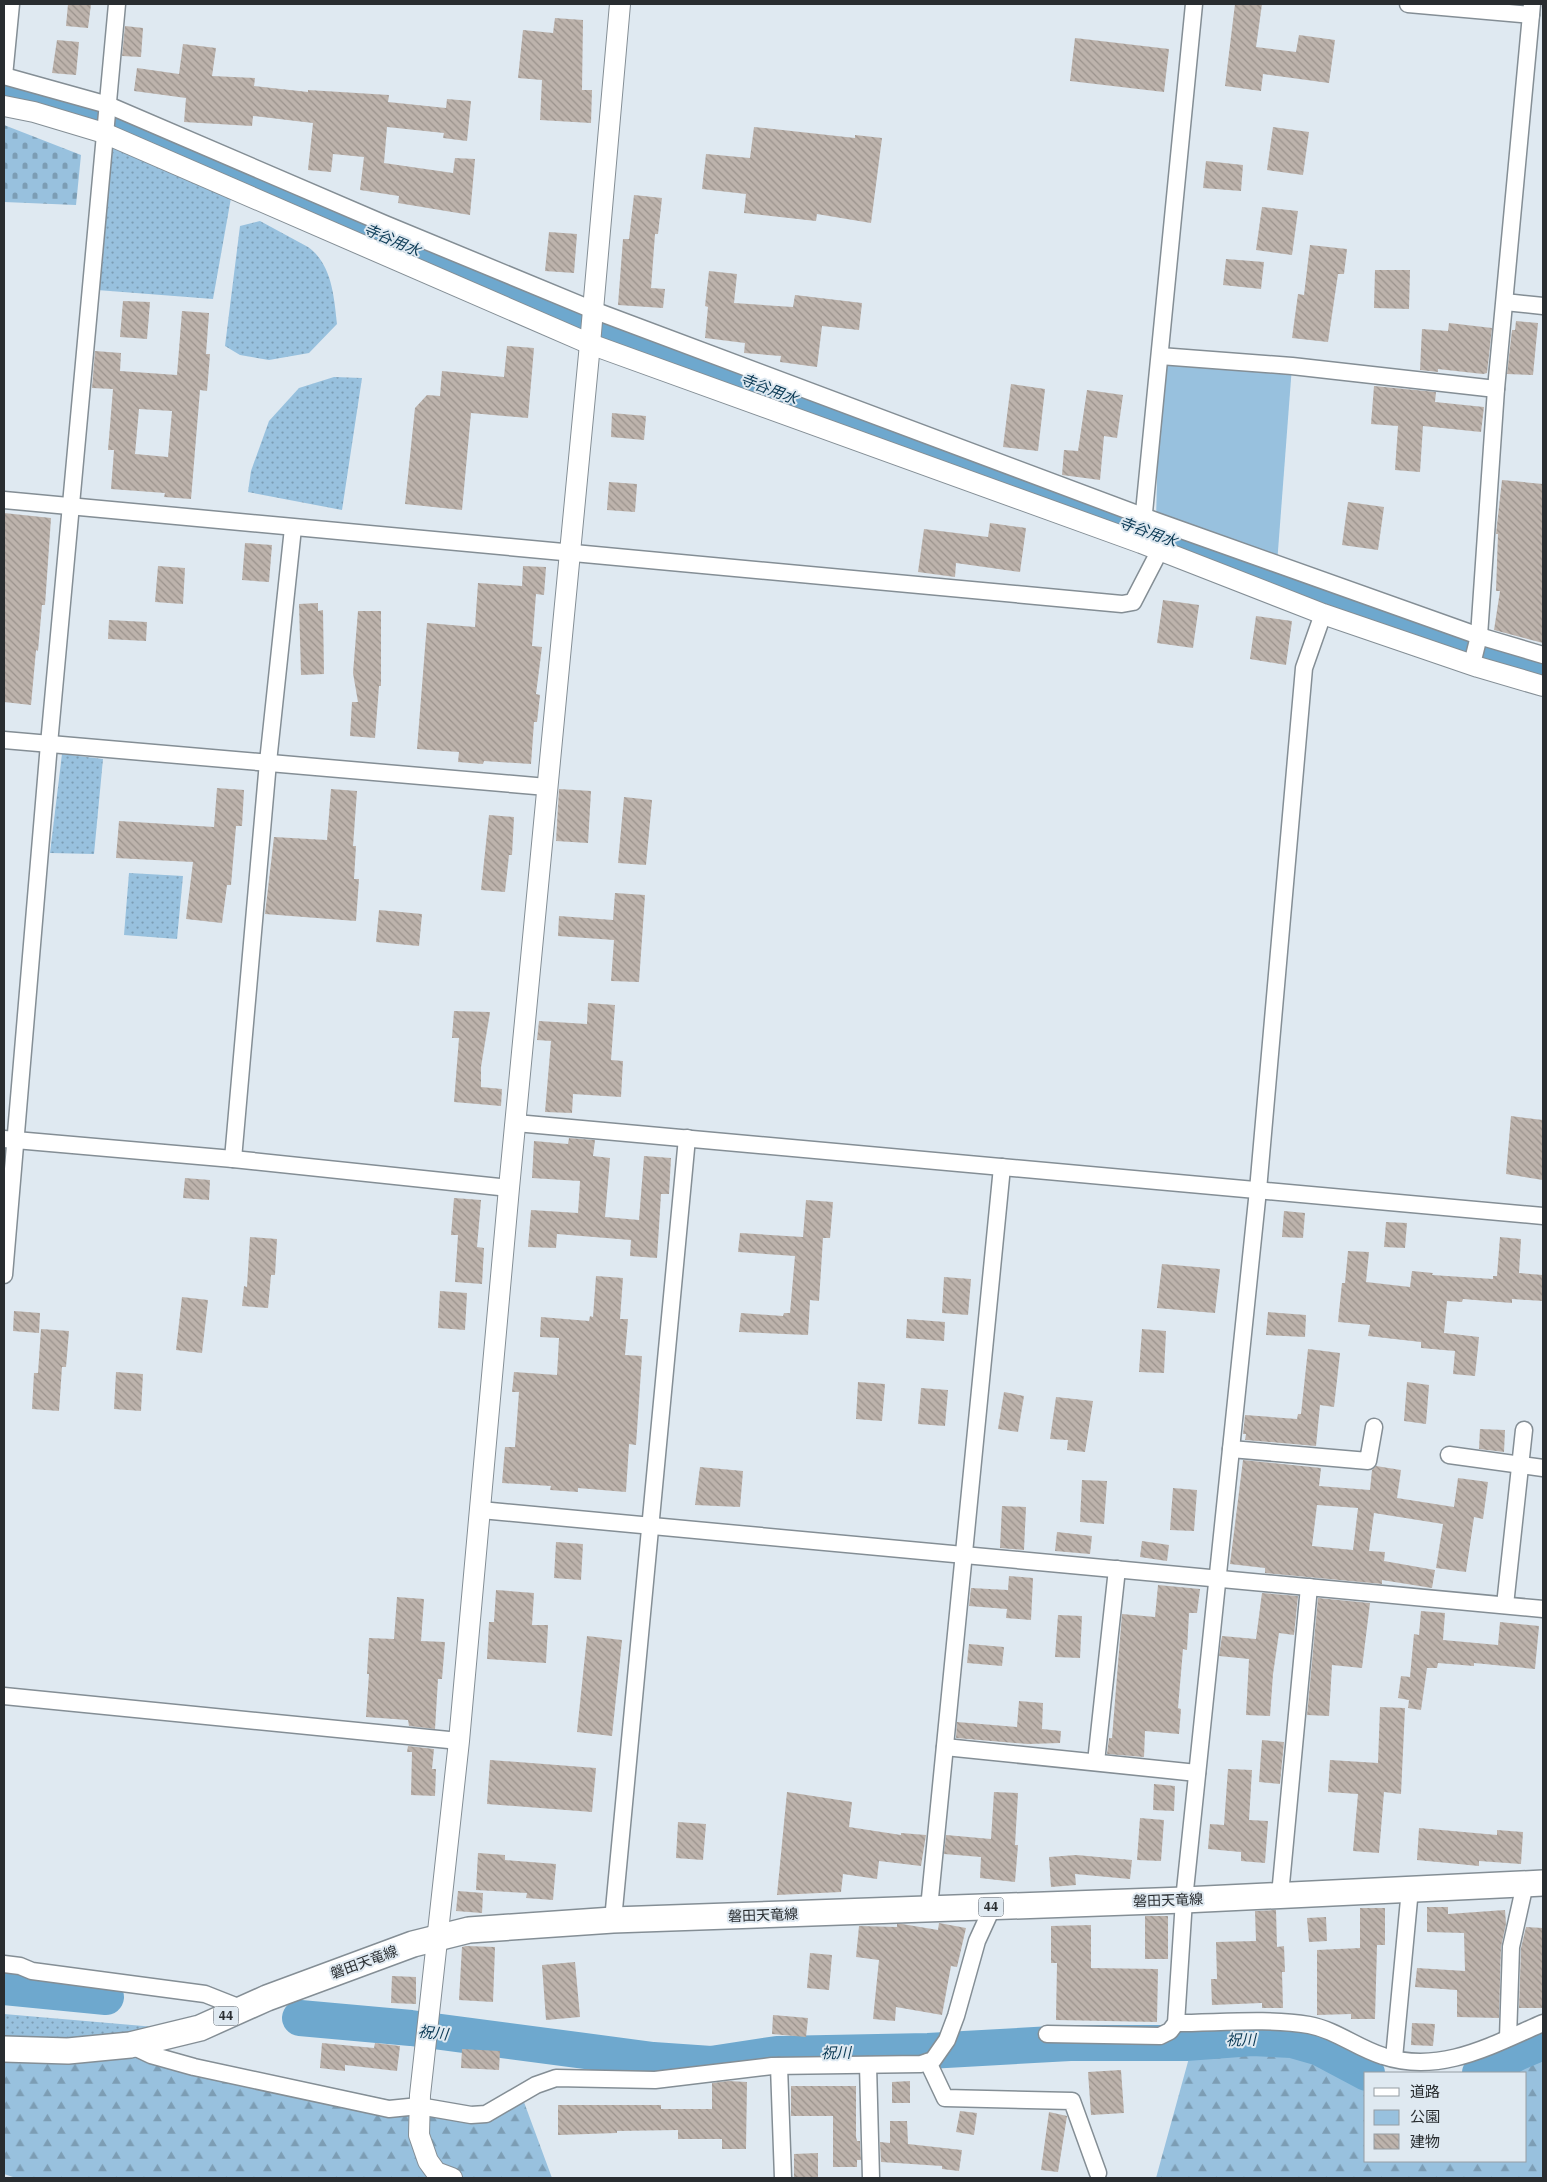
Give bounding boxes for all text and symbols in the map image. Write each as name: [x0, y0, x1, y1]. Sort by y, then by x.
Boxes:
water label: 寺谷用水: [361, 219, 425, 261]
water label: 寺谷用水: [738, 369, 802, 409]
water label: 寺谷用水: [1117, 512, 1181, 551]
street label: 磐田天竜線: [1133, 1890, 1203, 1910]
road number: 44: [978, 1898, 1004, 1916]
street label: 磐田天竜線: [728, 1905, 798, 1925]
street label: 磐田天竜線: [328, 1942, 400, 1982]
road number: 44: [214, 2006, 238, 2025]
water label: 祝川: [417, 2021, 451, 2044]
water label: 祝川: [1226, 2030, 1258, 2049]
water label: 祝川: [821, 2043, 853, 2062]
legend: [1364, 2072, 1527, 2162]
text: 道路: [1410, 2082, 1440, 2101]
text: 公園: [1410, 2107, 1440, 2126]
text: 建物: [1410, 2132, 1440, 2151]

